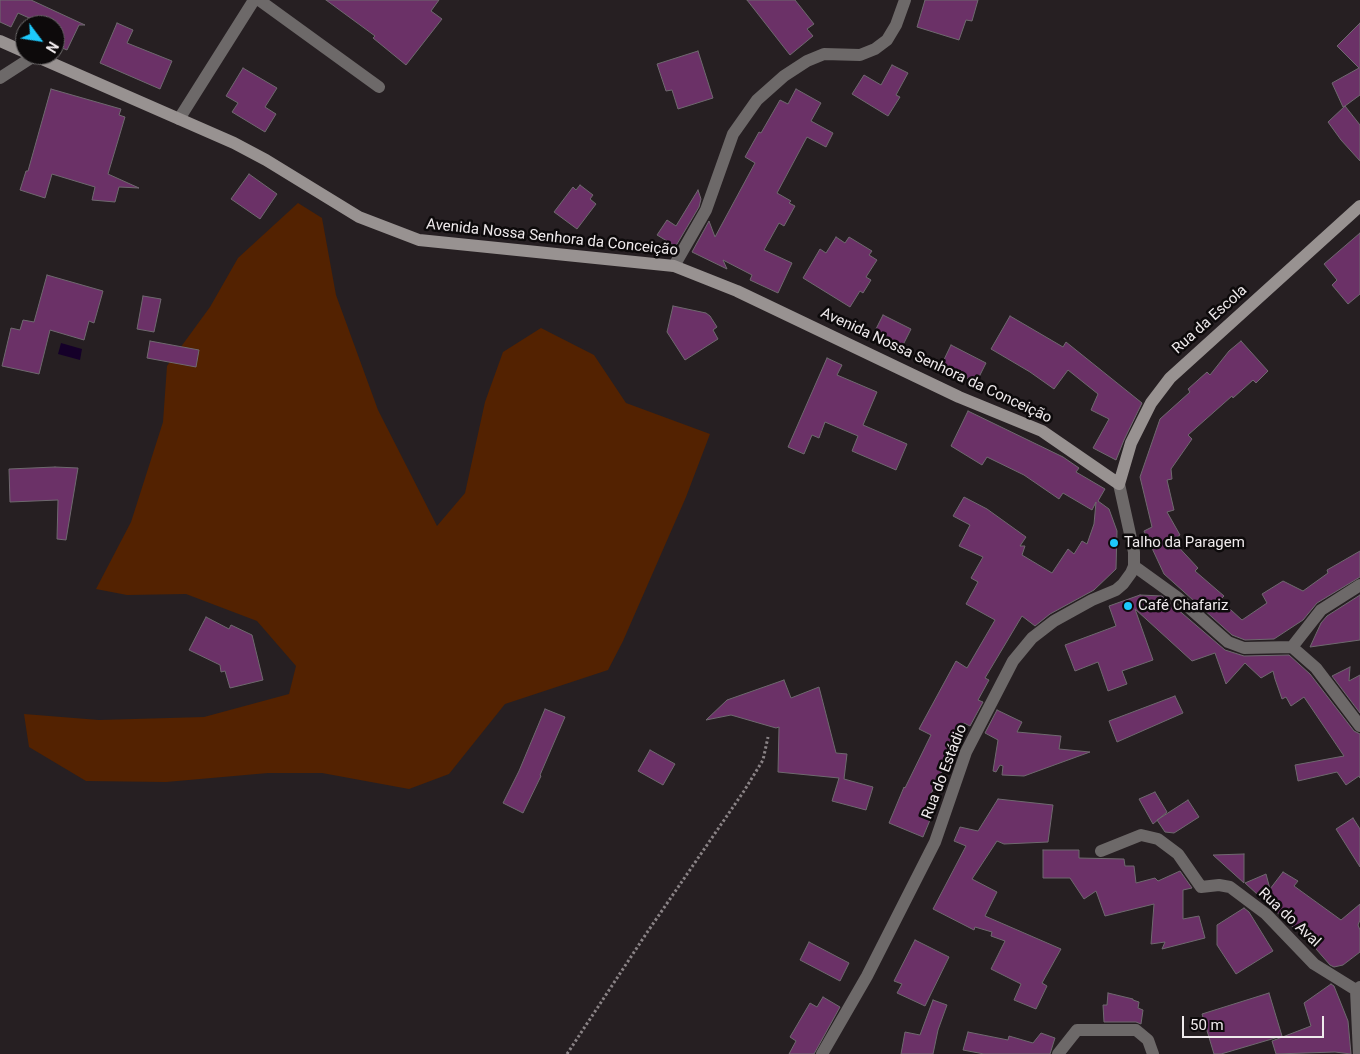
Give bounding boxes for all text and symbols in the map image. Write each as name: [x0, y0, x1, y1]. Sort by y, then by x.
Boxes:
north arrow: [15, 15, 65, 65]
text: N: [43, 39, 61, 56]
street label: Avenida Nossa Senhora da Conceição: [425, 216, 679, 260]
street label: Rua da Escola: [1169, 282, 1251, 358]
street label: Avenida Nossa Senhora da Conceição: [818, 304, 1054, 428]
place label: Talho da Paragem: [1124, 534, 1245, 552]
marker: Talho da Paragem: [1108, 537, 1120, 549]
place label: Café Chafariz: [1138, 597, 1228, 615]
marker: Café Chafariz: [1122, 600, 1134, 612]
street label: Rua do Estádio: [919, 722, 971, 822]
street label: Rua do Aval: [1254, 885, 1324, 951]
scale bar: [1185, 1006, 1328, 1038]
text: 50 m: [1190, 1016, 1224, 1034]

